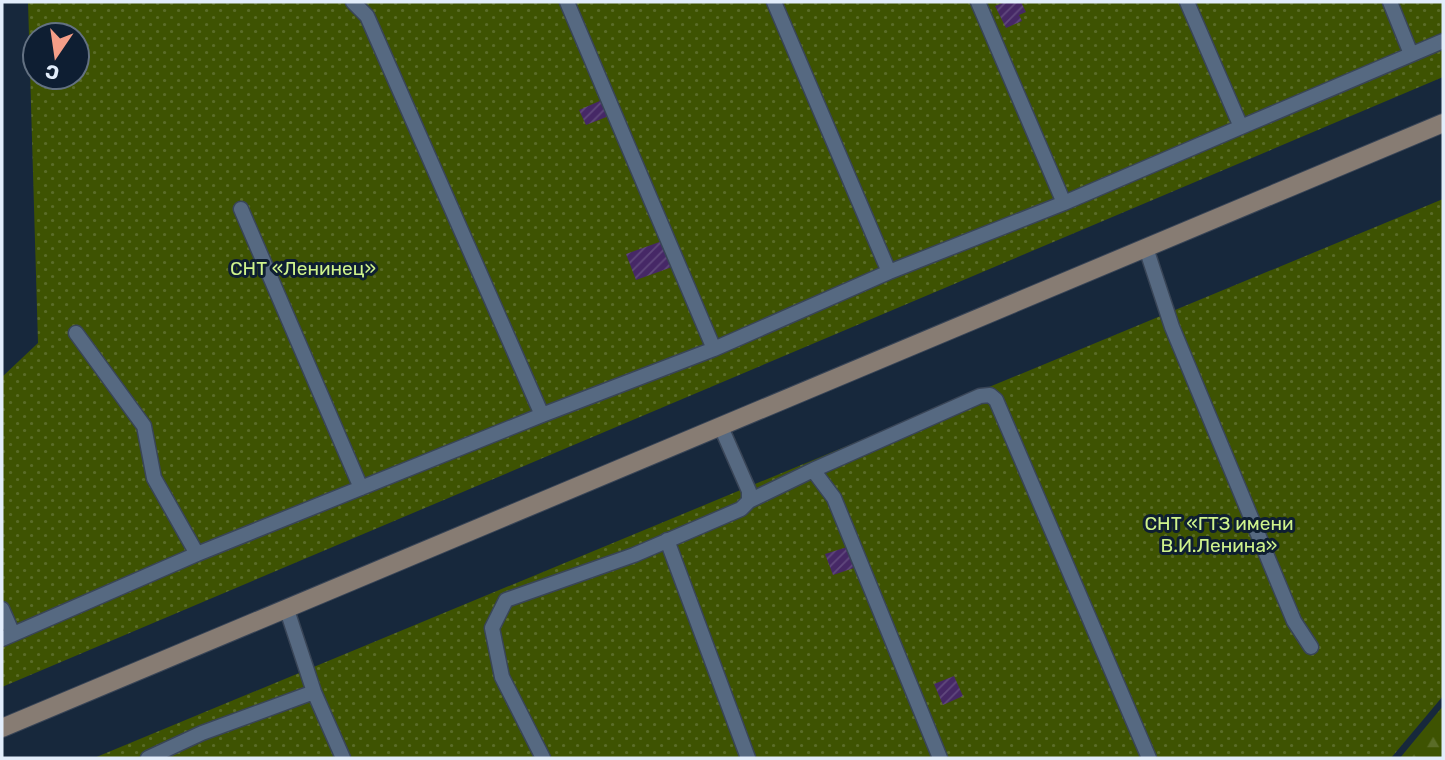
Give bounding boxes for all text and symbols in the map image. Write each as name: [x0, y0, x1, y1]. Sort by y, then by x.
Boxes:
north arrow: [21, 21, 91, 91]
text: С: [43, 59, 61, 85]
park label: СНТ «Ленинец»: [230, 257, 376, 280]
park label: СНТ «ГТЗ имени В.И.Ленина»: [1144, 512, 1294, 557]

